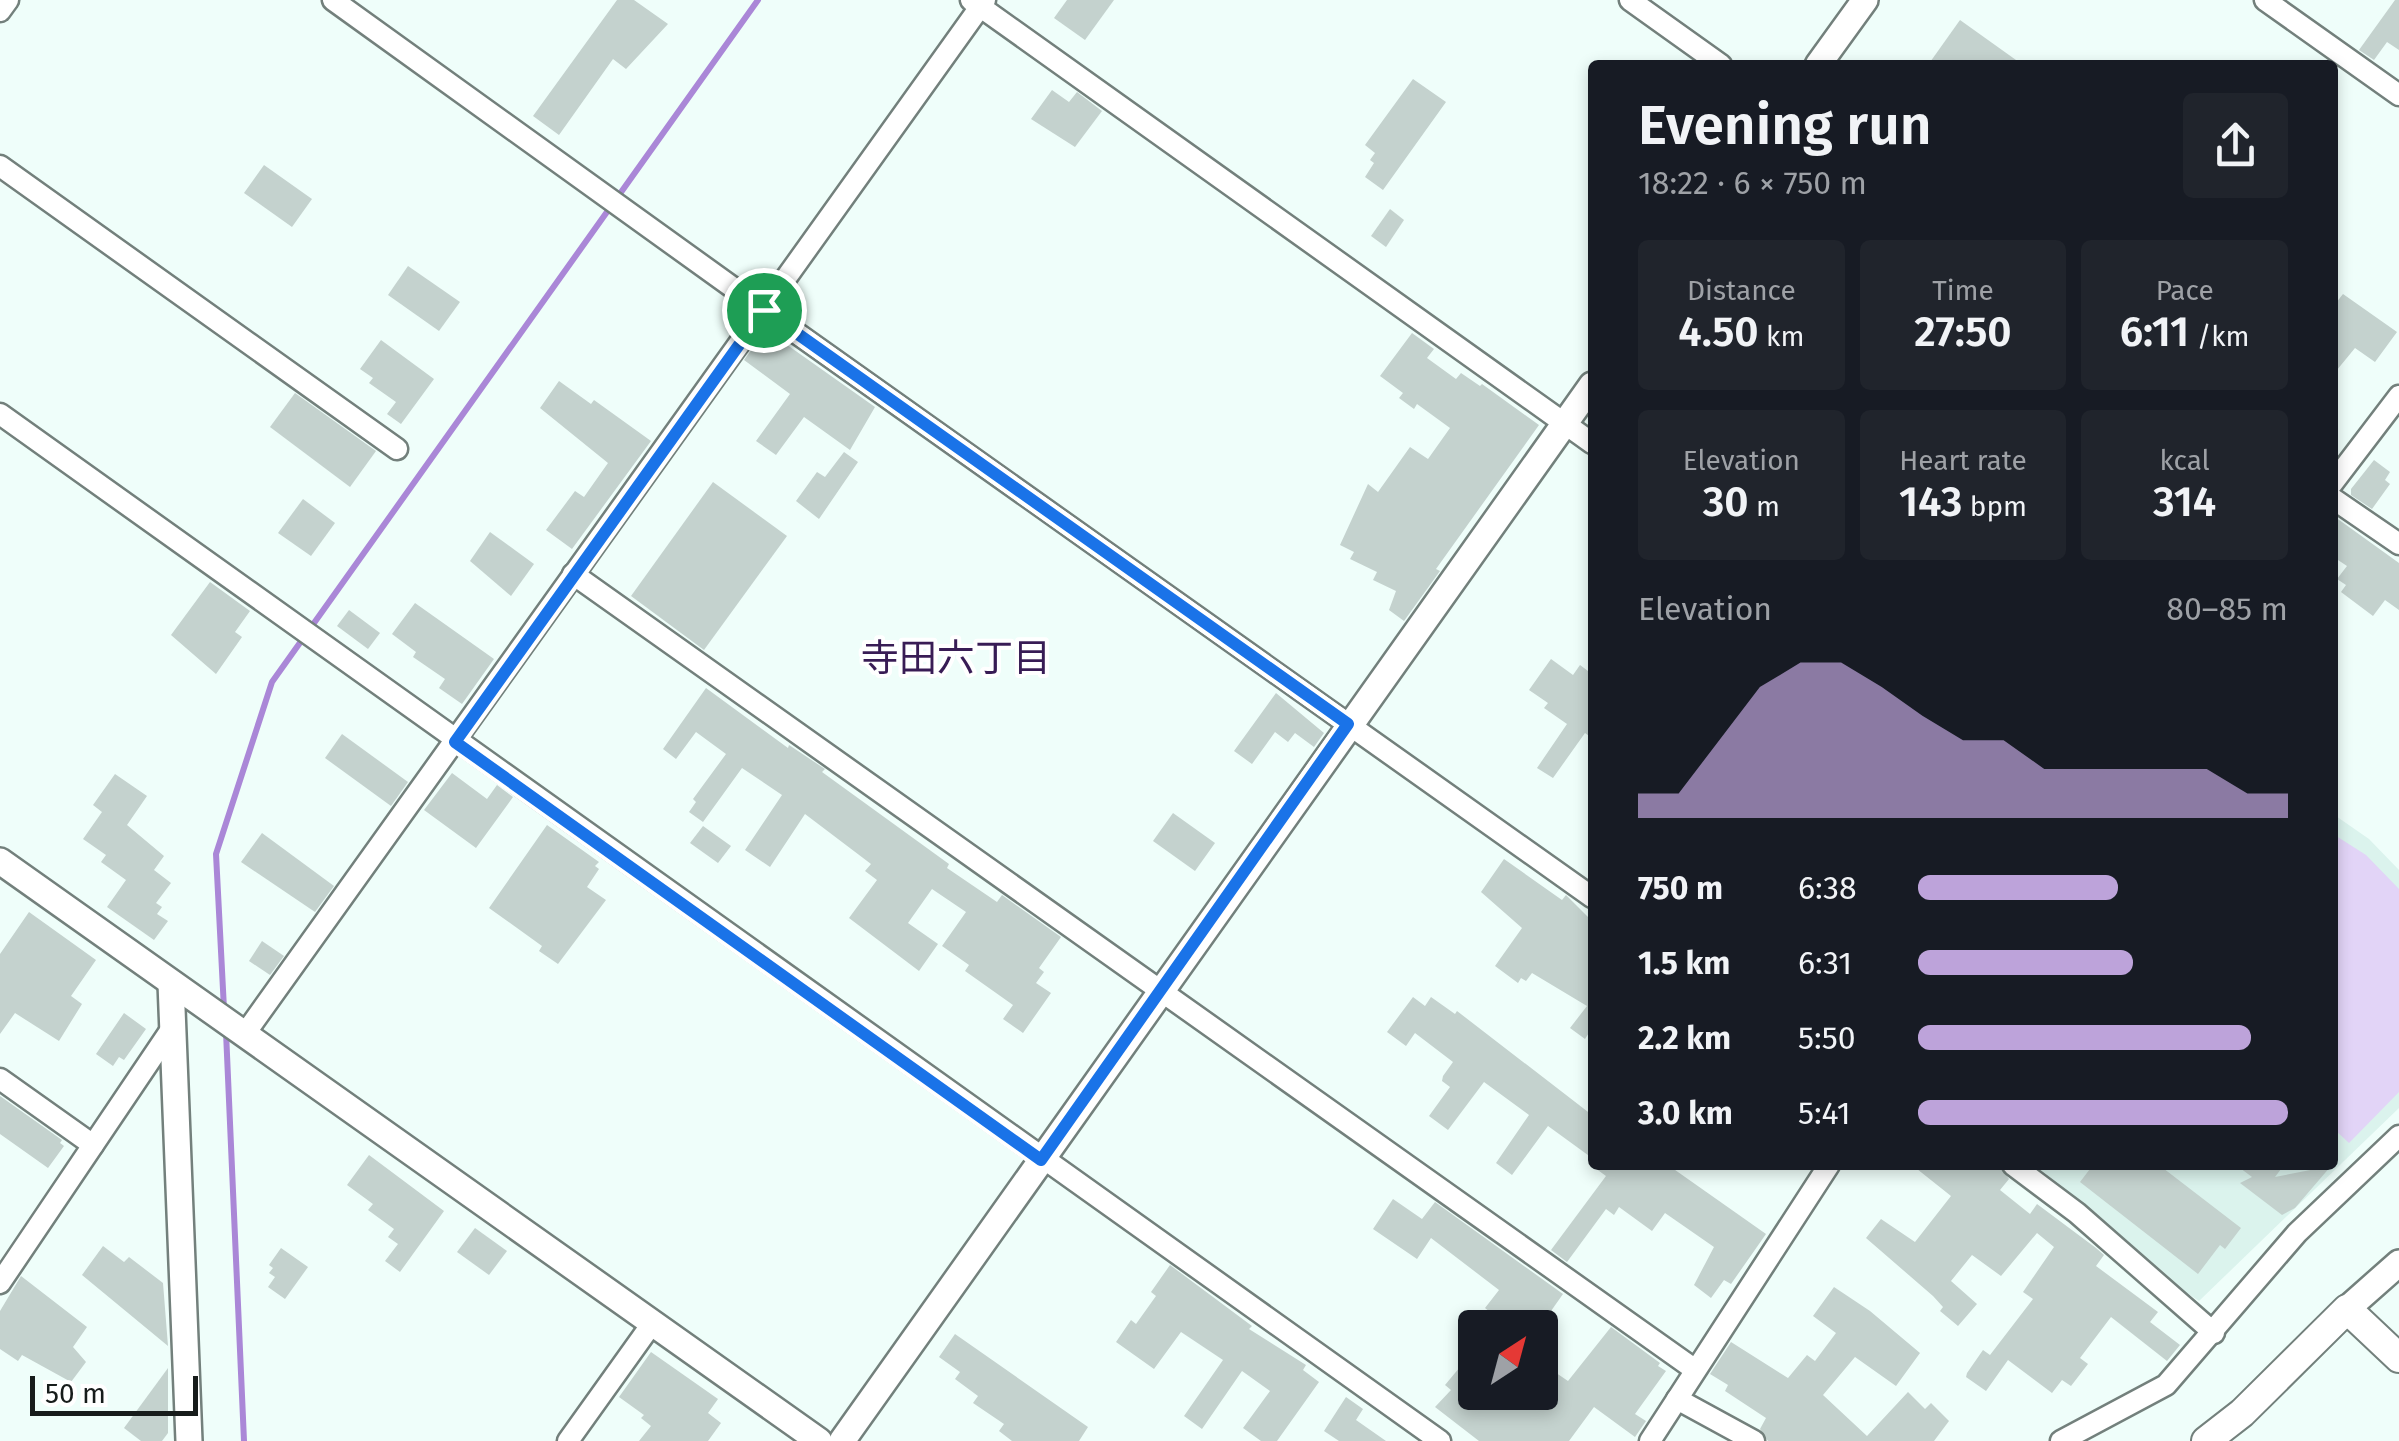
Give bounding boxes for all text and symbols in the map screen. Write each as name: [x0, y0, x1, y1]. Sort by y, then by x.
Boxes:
text: Evening run: [1638, 93, 1932, 159]
button: share: [2183, 93, 2288, 198]
text: 18:22 · 6 × 750 m: [1638, 164, 1867, 202]
pin: [722, 268, 807, 353]
text: Distance: [1687, 274, 1796, 307]
text: Time: [1932, 274, 1994, 307]
text: Pace: [2156, 274, 2214, 307]
icon: arrive: [737, 283, 792, 338]
text: 4.50: [1678, 307, 1759, 357]
text: 27:50: [1914, 307, 2012, 357]
text: 6:11: [2120, 307, 2189, 357]
text: km: [1759, 320, 1804, 353]
text: /km: [2189, 320, 2250, 353]
text: Elevation: [1683, 444, 1800, 477]
text: Heart rate: [1899, 444, 2027, 477]
text: kcal: [2159, 444, 2210, 477]
text: 30: [1703, 477, 1749, 527]
text: 143: [1899, 477, 1962, 527]
text: 314: [2153, 477, 2216, 527]
text: m: [1749, 490, 1780, 523]
text: bpm: [1962, 490, 2027, 523]
text: Elevation: [1638, 590, 1772, 628]
text: 80–85 m: [2166, 590, 2288, 628]
district label: 寺田六丁目: [861, 635, 1051, 681]
text: 750 m: [1638, 869, 1723, 907]
text: 6:38: [1798, 869, 1857, 907]
text: 1.5 km: [1638, 944, 1730, 982]
text: 6:31: [1798, 944, 1852, 982]
text: 2.2 km: [1638, 1019, 1731, 1057]
text: 5:50: [1798, 1019, 1856, 1057]
text: 3.0 km: [1638, 1094, 1733, 1132]
text: 5:41: [1798, 1094, 1851, 1132]
north arrow: [1458, 1310, 1558, 1410]
map controls: [1458, 1310, 1558, 1410]
scale bar: [30, 1371, 198, 1416]
text: 50 m: [45, 1377, 106, 1410]

